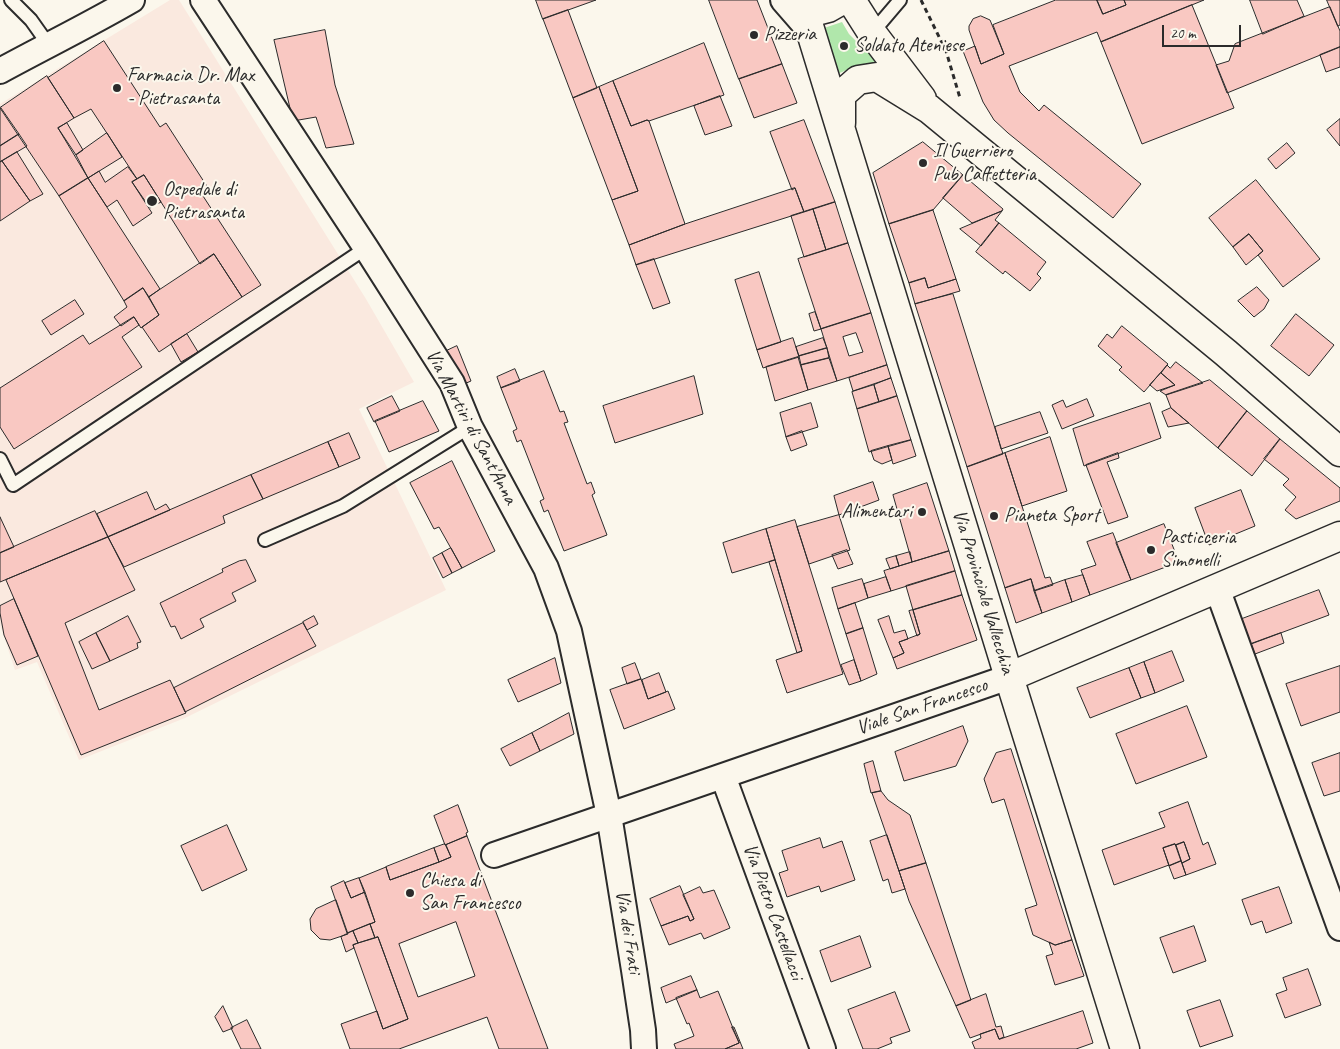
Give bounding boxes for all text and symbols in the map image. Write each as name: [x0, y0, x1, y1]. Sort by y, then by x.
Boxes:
scale bar: [1165, 15, 1244, 47]
place label: Pizzeria: [764, 23, 816, 47]
text: 20 m: [1170, 24, 1196, 43]
marker: Pizzeria: [748, 29, 760, 41]
place label: Soldato Ateniese: [854, 34, 964, 58]
marker: Soldato Ateniese: [838, 40, 850, 52]
place label: Farmacia Dr. Max - Pietrasanta: [127, 64, 254, 111]
marker: Farmacia Dr. Max - Pietrasanta: [111, 82, 123, 94]
place label: Il Guerriero Pub Caffetteria: [933, 140, 1036, 187]
marker: Il Guerriero Pub Caffetteria: [917, 157, 929, 169]
place label: Ospedale di Pietrasanta: [163, 178, 244, 225]
marker: Ospedale di Pietrasanta: [145, 194, 159, 208]
street label: Via Martiri di Sant'Anna: [420, 345, 522, 509]
place label: Alimentari: [841, 500, 912, 524]
place label: Pianeta Sport: [1004, 504, 1099, 528]
marker: Alimentari: [916, 506, 928, 518]
street label: Via Provinciale Vallecchia: [947, 507, 1019, 677]
marker: Pianeta Sport: [988, 510, 1000, 522]
place label: Pasticceria Simonelli: [1161, 526, 1235, 573]
marker: Pasticceria Simonelli: [1145, 544, 1157, 556]
street label: Viale San Francesco: [853, 673, 991, 741]
street label: Via Pietro Castellacci: [737, 841, 809, 983]
place label: Chiesa di San Francesco: [420, 869, 521, 916]
marker: Chiesa di San Francesco: [404, 887, 416, 899]
street label: Via dei Frati: [610, 888, 646, 976]

